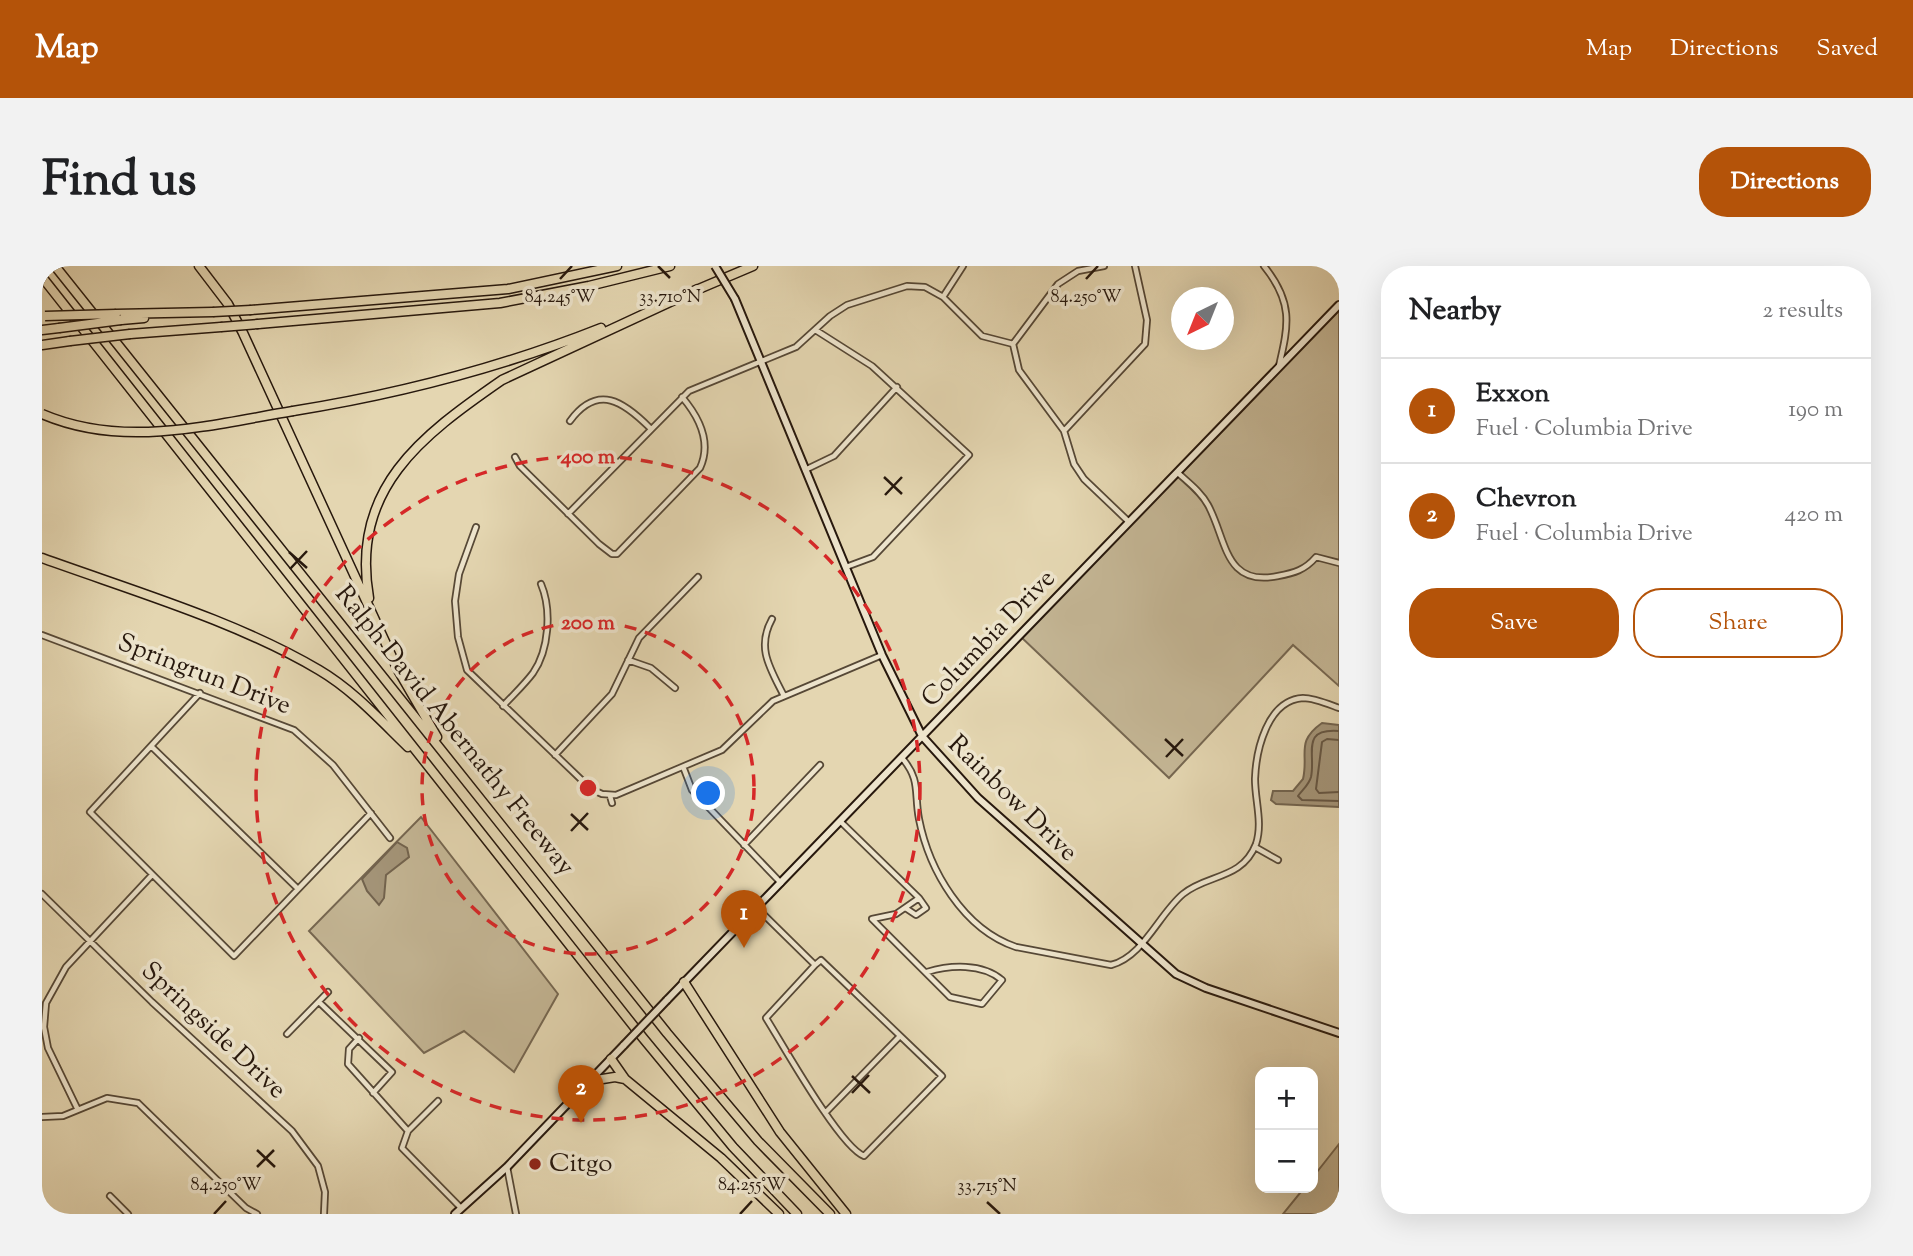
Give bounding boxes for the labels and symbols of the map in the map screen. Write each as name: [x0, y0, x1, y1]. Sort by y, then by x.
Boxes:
text: 84.245°W: [525, 285, 595, 311]
text: 33.710°N: [639, 285, 701, 311]
text: 84.250°W: [1051, 285, 1121, 311]
north arrow: [1171, 287, 1234, 350]
text: 400 m: [560, 443, 616, 473]
street label: Columbia Drive: [913, 562, 1065, 716]
street label: Ralph David Abernathy Freeway: [325, 578, 583, 884]
text: 200 m: [561, 609, 616, 639]
street label: Springrun Drive: [112, 625, 296, 725]
street label: Rainbow Drive: [939, 727, 1085, 871]
centre of rings: [576, 776, 600, 800]
your location: [691, 776, 725, 810]
pin: 1: [721, 890, 767, 948]
street label: Springside Drive: [132, 954, 294, 1108]
pin: 2: [558, 1065, 604, 1123]
place label: Citgo: [549, 1146, 613, 1183]
marker: Citgo: [527, 1156, 543, 1172]
text: 84.250°W: [191, 1173, 261, 1199]
text: 84.255°W: [718, 1173, 786, 1199]
text: 33.715°N: [957, 1174, 1017, 1200]

